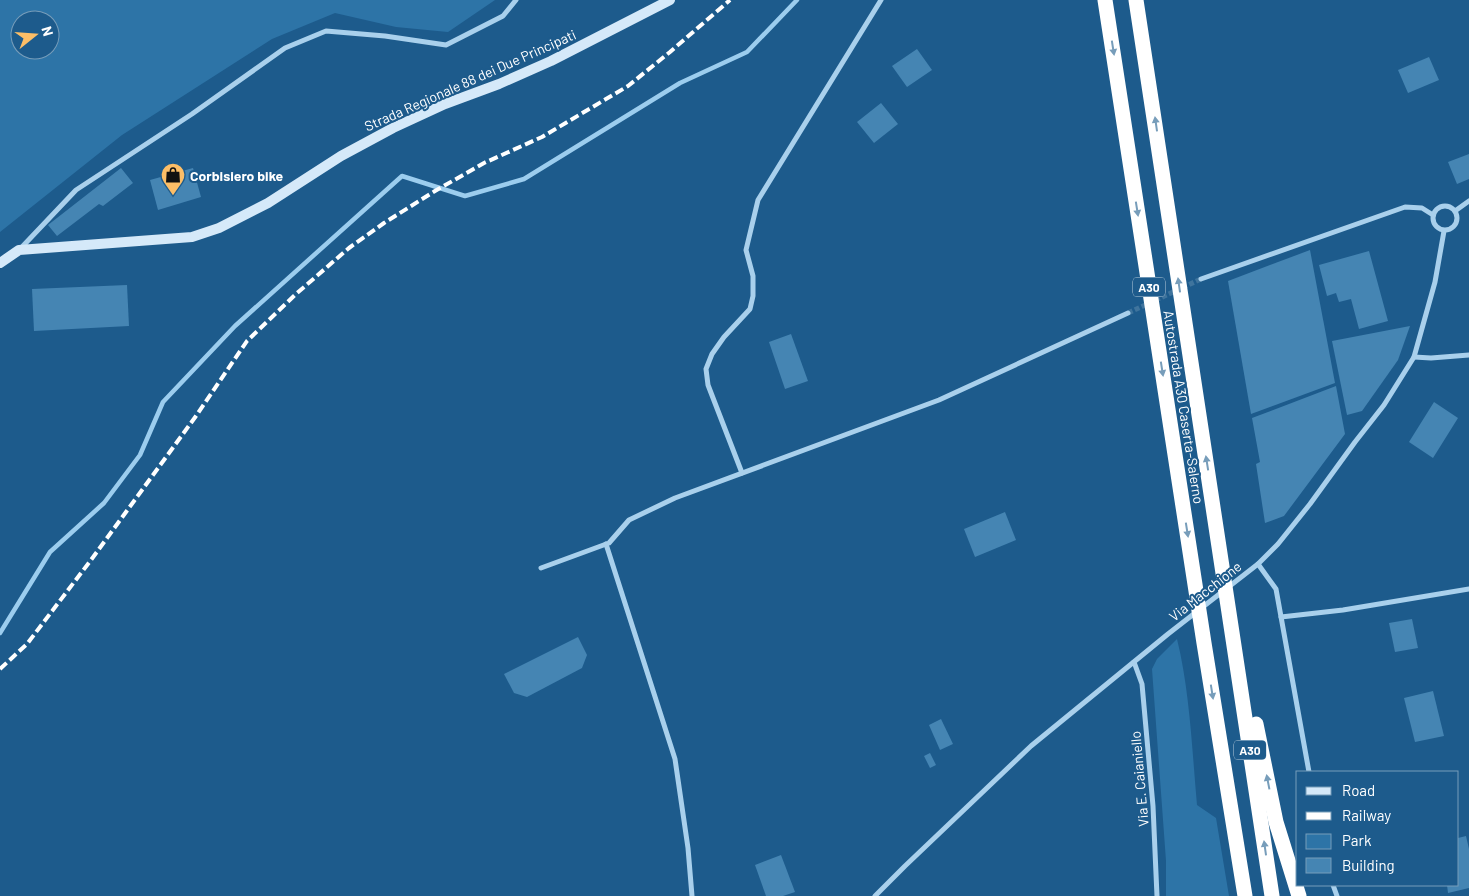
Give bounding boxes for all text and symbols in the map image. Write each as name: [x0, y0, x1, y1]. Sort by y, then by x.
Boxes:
north arrow: [10, 10, 60, 60]
text: N: [38, 24, 57, 38]
street label: Strada Regionale 88 dei Due Principati: [362, 26, 578, 134]
one-way arrow: [1109, 41, 1117, 57]
one-way arrow: [1151, 116, 1159, 132]
shop icon: Corbisiero bike: [160, 162, 186, 196]
place label: Corbisiero bike: [190, 167, 283, 184]
one-way arrow: [1133, 201, 1141, 217]
one-way arrow: [1175, 277, 1183, 293]
road number: A30: [1133, 278, 1165, 296]
street label: Autostrada A30 Caserta-Salerno: [1160, 309, 1208, 505]
one-way arrow: [1158, 362, 1166, 378]
one-way arrow: [1202, 454, 1210, 470]
one-way arrow: [1183, 522, 1191, 538]
street label: Via Macchione: [1165, 557, 1245, 625]
one-way arrow: [1208, 684, 1216, 700]
street label: Via E. Caianiello: [1126, 731, 1152, 827]
road number: A30: [1234, 740, 1266, 760]
legend: [1296, 771, 1459, 886]
one-way arrow: [1263, 773, 1271, 789]
text: Road: [1342, 781, 1375, 799]
text: Railway: [1342, 806, 1391, 824]
text: Park: [1342, 831, 1372, 849]
one-way arrow: [1261, 839, 1269, 855]
text: Building: [1342, 856, 1395, 874]

